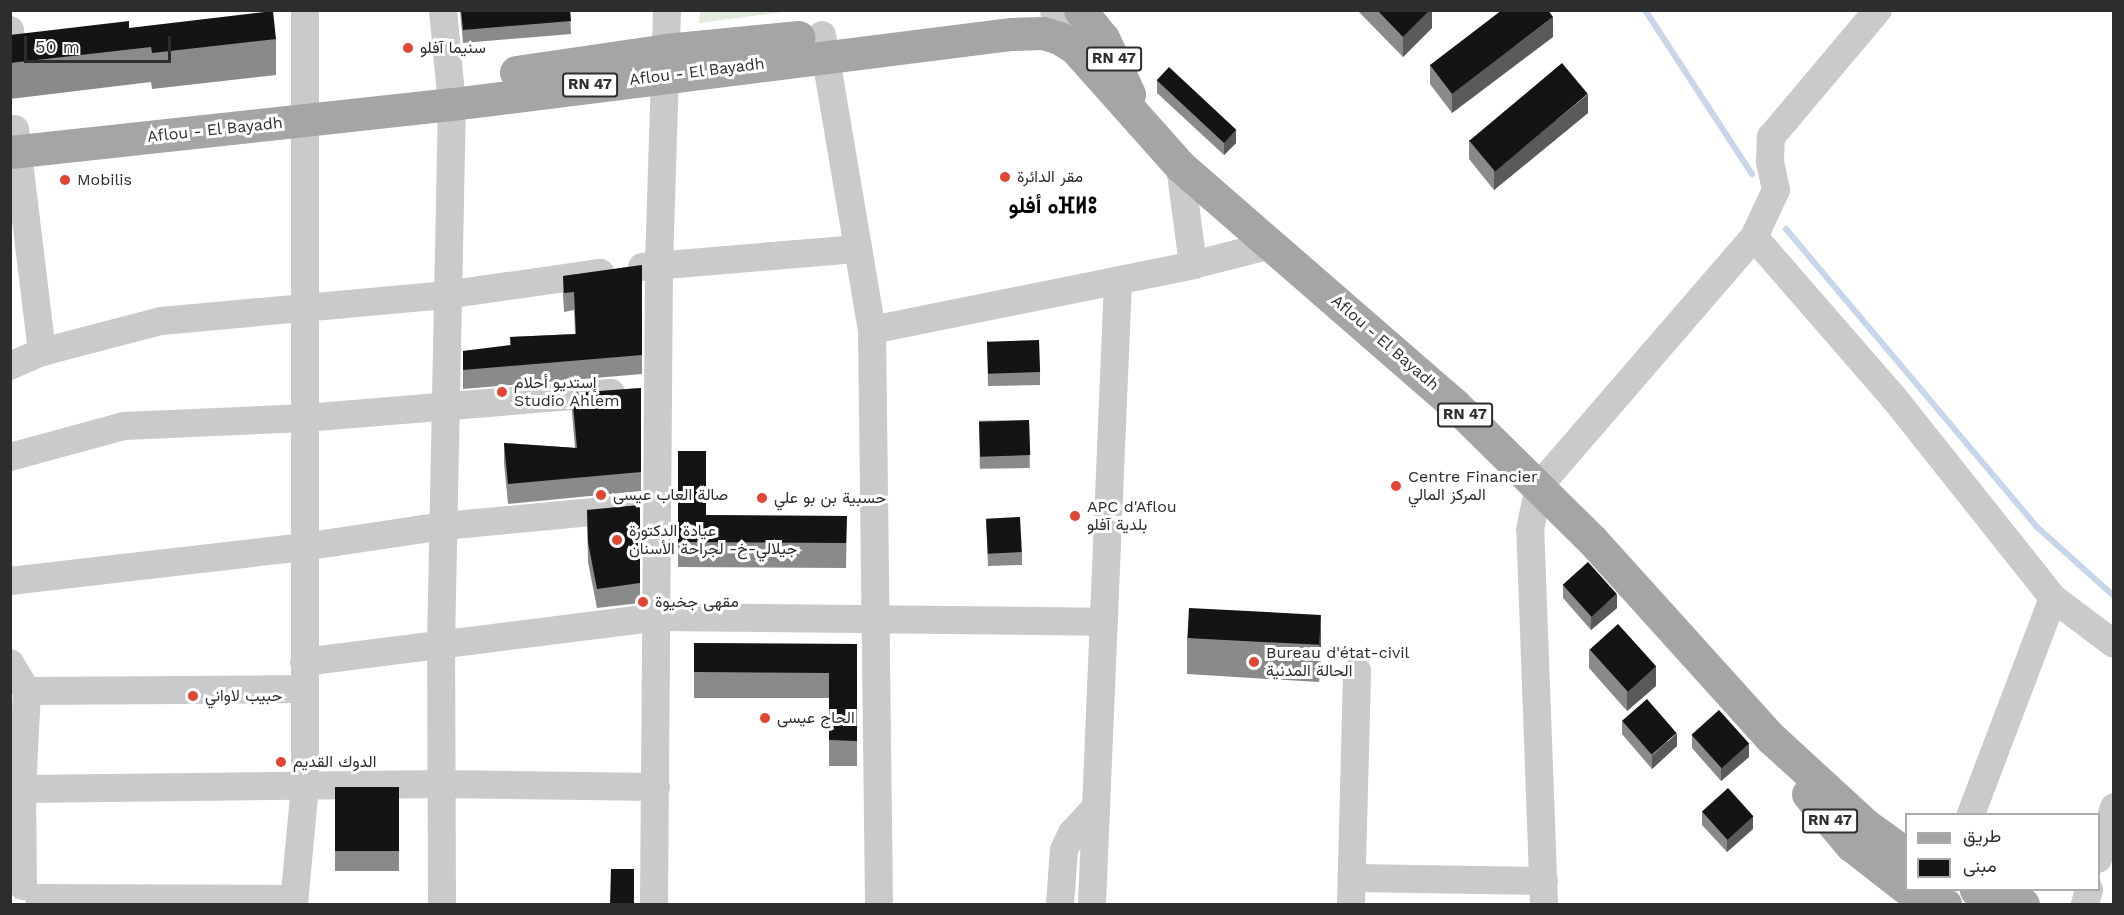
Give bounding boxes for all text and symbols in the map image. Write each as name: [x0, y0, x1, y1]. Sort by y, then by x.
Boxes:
scale bar: [27, 24, 174, 62]
text: 50 m: [35, 36, 80, 57]
place label: سنيما آفلو: [420, 38, 486, 58]
marker: سنيما آفلو: [401, 41, 415, 55]
road number: RN 47: [1086, 47, 1142, 71]
street label: Aflou - El Bayadh: [628, 54, 766, 90]
road number: RN 47: [562, 73, 618, 97]
street label: Aflou - El Bayadh: [146, 113, 284, 147]
place label: مقر الدائرة: [1017, 167, 1083, 187]
place label: Mobilis: [77, 170, 132, 190]
marker: مقر الدائرة: [998, 170, 1012, 184]
marker: Mobilis: [58, 173, 72, 187]
district label: أفلو ⴰⴼⵍⵓ: [1009, 193, 1097, 219]
street label: Aflou - El Bayadh: [1327, 291, 1443, 395]
place label: إستديو أحلام Studio Ahlem: [514, 373, 620, 411]
marker: إستديو أحلام Studio Ahlem: [495, 385, 509, 399]
road number: RN 47: [1436, 403, 1494, 427]
place label: Centre Financier المركز المالي: [1408, 467, 1538, 505]
marker: Centre Financier المركز المالي: [1389, 479, 1403, 493]
place label: صالة العاب عيسى: [613, 485, 728, 505]
marker: صالة العاب عيسى: [594, 488, 608, 502]
place label: حسبية بن بو علي: [774, 488, 886, 508]
marker: حسبية بن بو علي: [755, 491, 769, 505]
place label: APC d'Aflou بلدية آفلو: [1087, 497, 1177, 535]
marker: APC d'Aflou بلدية آفلو: [1068, 509, 1082, 523]
place label: عيادة الدكتورة جيلالي-خ- لجراحة الأسنان: [629, 521, 797, 559]
marker: عيادة الدكتورة جيلالي-خ- لجراحة الأسنان: [610, 533, 624, 547]
place label: مقهى جخيوة: [655, 592, 739, 612]
marker: مقهى جخيوة: [636, 595, 650, 609]
place label: Bureau d'état-civil الحالة المدنية: [1266, 643, 1409, 681]
marker: Bureau d'état-civil الحالة المدنية: [1247, 655, 1261, 669]
place label: حبيب لاواني: [205, 686, 282, 706]
marker: حبيب لاواني: [186, 689, 200, 703]
place label: الحاج عيسى: [777, 708, 855, 728]
marker: الحاج عيسى: [758, 711, 772, 725]
place label: الدوك القديم: [293, 752, 376, 772]
marker: الدوك القديم: [274, 755, 288, 769]
road number: RN 47: [1802, 809, 1858, 833]
legend: [1905, 813, 2100, 891]
text: طريق: [1963, 825, 2001, 846]
text: مبنى: [1963, 855, 1997, 876]

